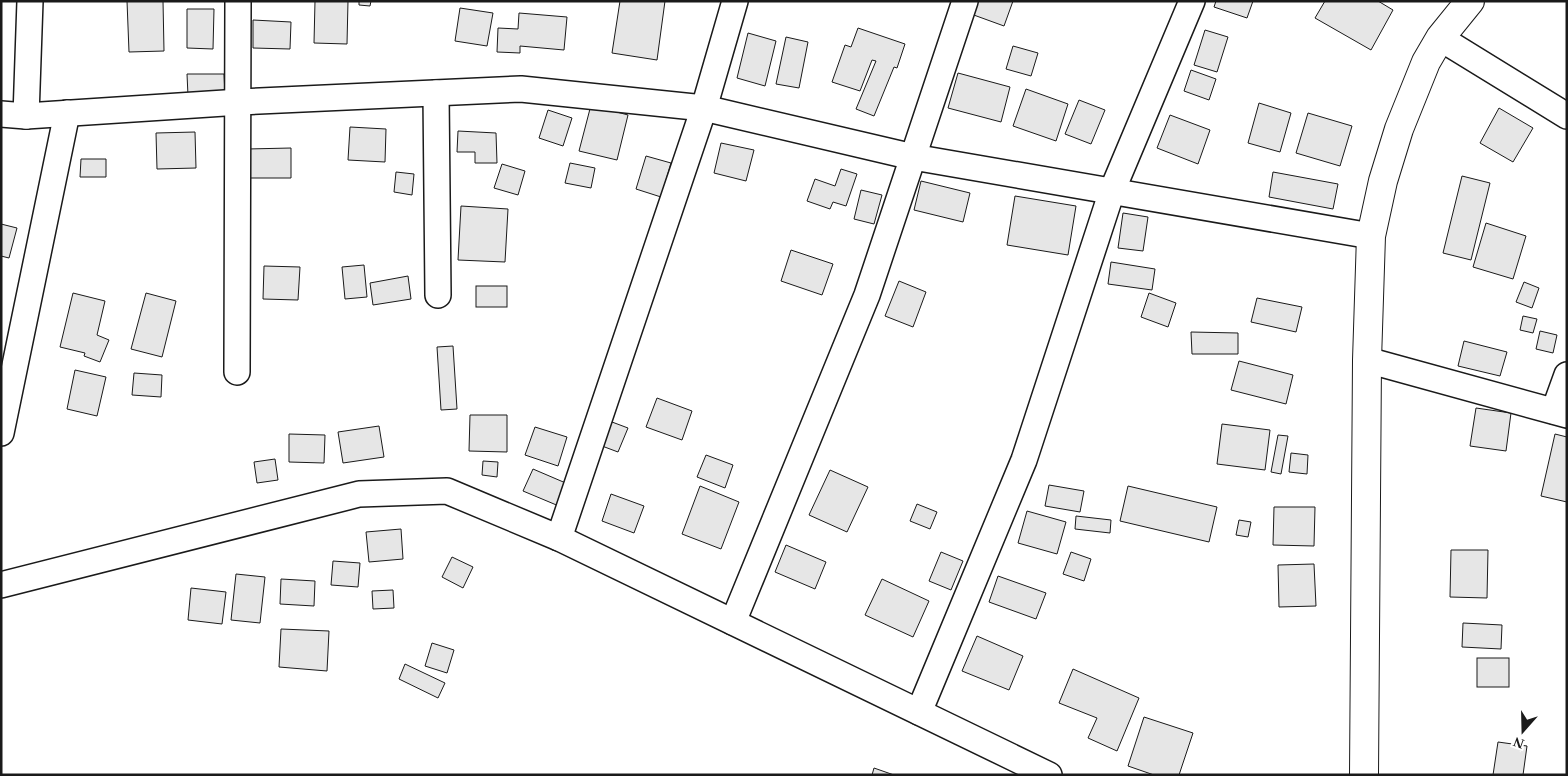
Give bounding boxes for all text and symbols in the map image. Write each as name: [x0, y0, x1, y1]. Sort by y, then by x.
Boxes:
north arrow: [1498, 706, 1548, 756]
text: N: [1511, 734, 1526, 752]

